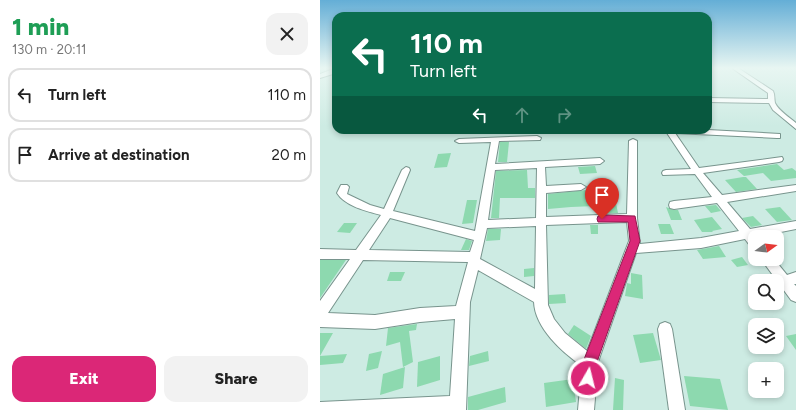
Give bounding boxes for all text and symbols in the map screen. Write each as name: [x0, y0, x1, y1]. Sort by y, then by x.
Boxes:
text: 1 min: [12, 12, 69, 41]
button: close: [266, 13, 308, 55]
text: 110 m: [410, 26, 483, 60]
icon: left: [344, 28, 396, 80]
text: 130 m · 20:11: [12, 42, 86, 57]
text: Turn left: [410, 60, 477, 82]
icon: left: [14, 84, 36, 106]
text: Turn left: [48, 86, 106, 104]
text: 110 m: [268, 86, 306, 104]
icon: left: [469, 104, 491, 126]
icon: ahead: [511, 104, 533, 126]
icon: right: [553, 104, 575, 126]
icon: arrive: [14, 144, 36, 166]
text: Arrive at destination: [48, 146, 189, 164]
text: 20 m: [272, 146, 306, 164]
pin: [585, 178, 619, 219]
icon: arrive: [591, 184, 613, 206]
north arrow: [748, 230, 784, 266]
map controls: [748, 230, 784, 398]
button: search: [748, 274, 784, 310]
button: layers: [748, 318, 784, 354]
button: Exit: [12, 356, 156, 402]
button: Share: [164, 356, 308, 402]
position arrow: [567, 357, 609, 399]
button: +: [748, 362, 784, 398]

